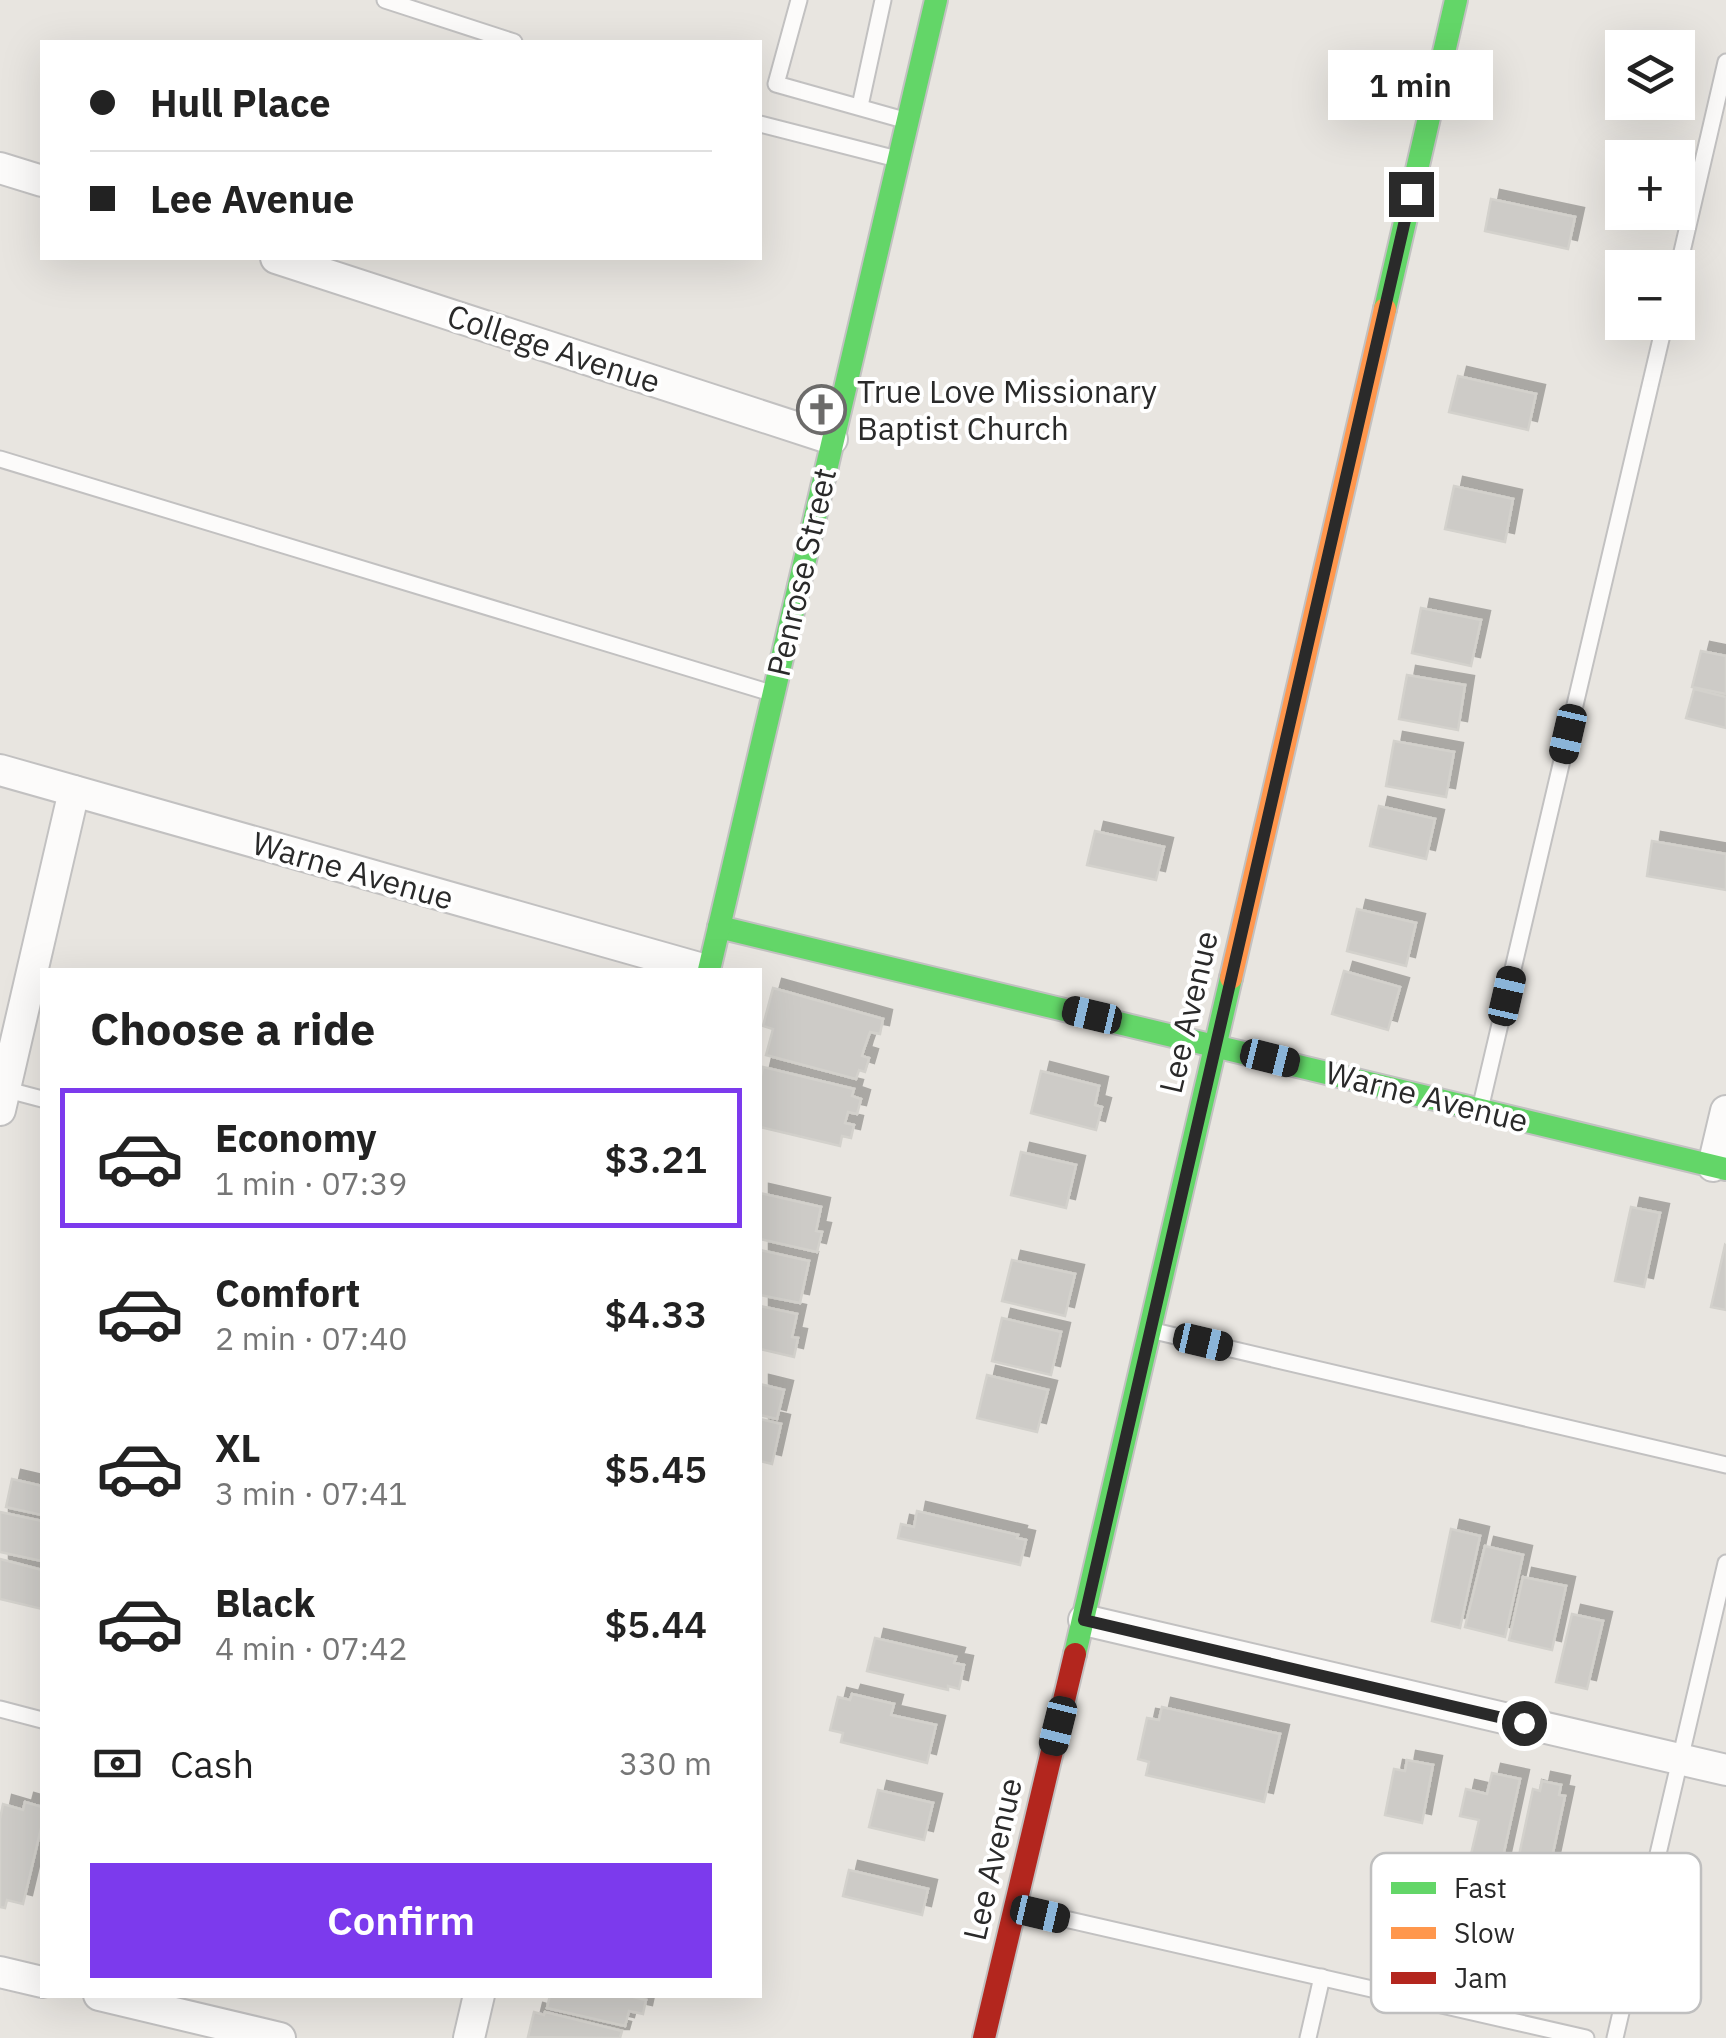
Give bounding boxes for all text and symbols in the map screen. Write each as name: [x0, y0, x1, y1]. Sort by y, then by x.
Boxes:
map controls: [1605, 30, 1695, 340]
button: layers: [1605, 30, 1695, 120]
callout: 1 min: [1328, 49, 1494, 119]
text: 1 min: [1369, 64, 1452, 106]
text: Hull Place: [150, 78, 331, 127]
button: +: [1605, 140, 1695, 230]
route end: [1389, 172, 1434, 217]
text: Lee Avenue: [150, 174, 354, 223]
button: −: [1605, 250, 1695, 340]
street label: College Avenue: [442, 294, 666, 402]
place label: True Love Missionary Baptist Church: [857, 370, 1157, 449]
church icon: True Love Missionary Baptist Church: [796, 383, 848, 435]
street label: Penrose Street: [757, 464, 845, 680]
car: [1547, 701, 1589, 767]
street label: Warne Avenue: [248, 821, 458, 919]
street label: Lee Avenue: [1149, 927, 1227, 1097]
car: [1486, 963, 1528, 1029]
car: [1059, 994, 1125, 1036]
text: Choose a ride: [90, 999, 375, 1057]
car: [1237, 1036, 1303, 1080]
street label: Warne Avenue: [1321, 1051, 1533, 1141]
icon: car: [95, 1113, 185, 1203]
text: Economy: [215, 1113, 377, 1162]
text: $3.21: [604, 1134, 707, 1183]
text: 1 min · 07:39: [215, 1162, 408, 1204]
icon: car: [95, 1268, 185, 1358]
text: Comfort: [215, 1268, 360, 1317]
text: $4.33: [604, 1289, 707, 1338]
text: 2 min · 07:40: [215, 1317, 408, 1359]
car: [1170, 1321, 1236, 1363]
icon: car: [95, 1423, 185, 1513]
text: XL: [215, 1423, 261, 1472]
text: $5.45: [604, 1444, 707, 1493]
text: 3 min · 07:41: [215, 1472, 408, 1514]
icon: car: [95, 1578, 185, 1668]
text: Black: [215, 1578, 315, 1627]
text: $5.44: [604, 1599, 707, 1648]
text: 4 min · 07:42: [215, 1627, 408, 1669]
car: [1036, 1693, 1080, 1759]
route start: [1502, 1701, 1547, 1746]
icon: cash: [90, 1736, 145, 1791]
text: Cash: [170, 1739, 254, 1788]
text: 330 m: [619, 1742, 712, 1784]
street label: Lee Avenue: [953, 1774, 1031, 1944]
legend: [1371, 1853, 1701, 2013]
button: Confirm: [90, 1863, 712, 1978]
text: Fast: [1454, 1869, 1507, 1906]
car: [1007, 1893, 1073, 1935]
text: Slow: [1454, 1914, 1515, 1951]
text: Jam: [1454, 1959, 1508, 1996]

